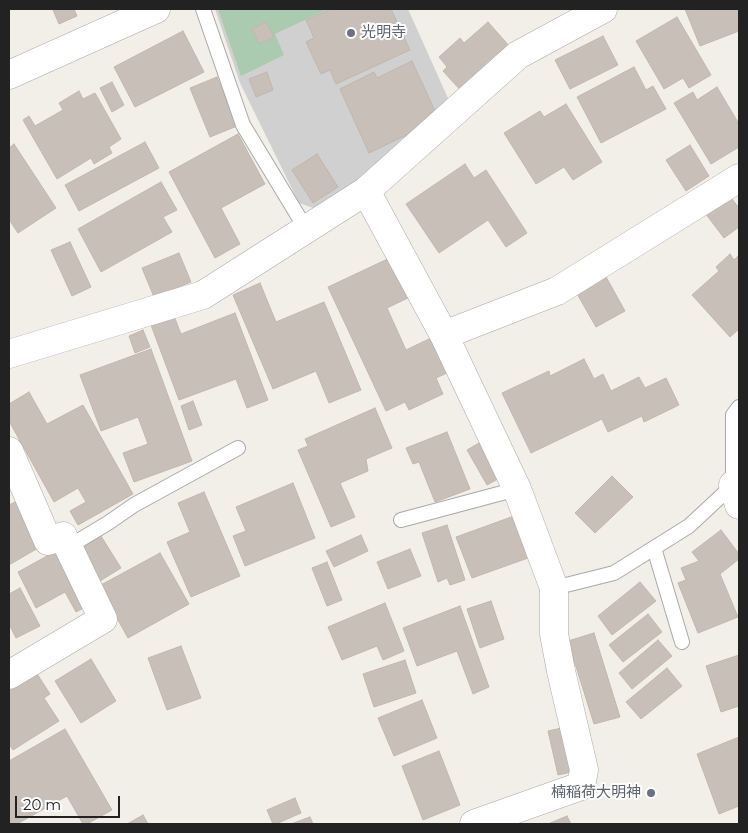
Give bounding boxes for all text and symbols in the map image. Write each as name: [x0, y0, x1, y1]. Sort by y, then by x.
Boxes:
place label: 光明寺: [361, 24, 406, 42]
marker: 光明寺: [345, 27, 357, 39]
place label: 楠稲荷大明神: [551, 784, 641, 802]
scale bar: [18, 786, 122, 818]
marker: 楠稲荷大明神: [645, 787, 657, 799]
text: 20 m: [23, 795, 61, 814]

